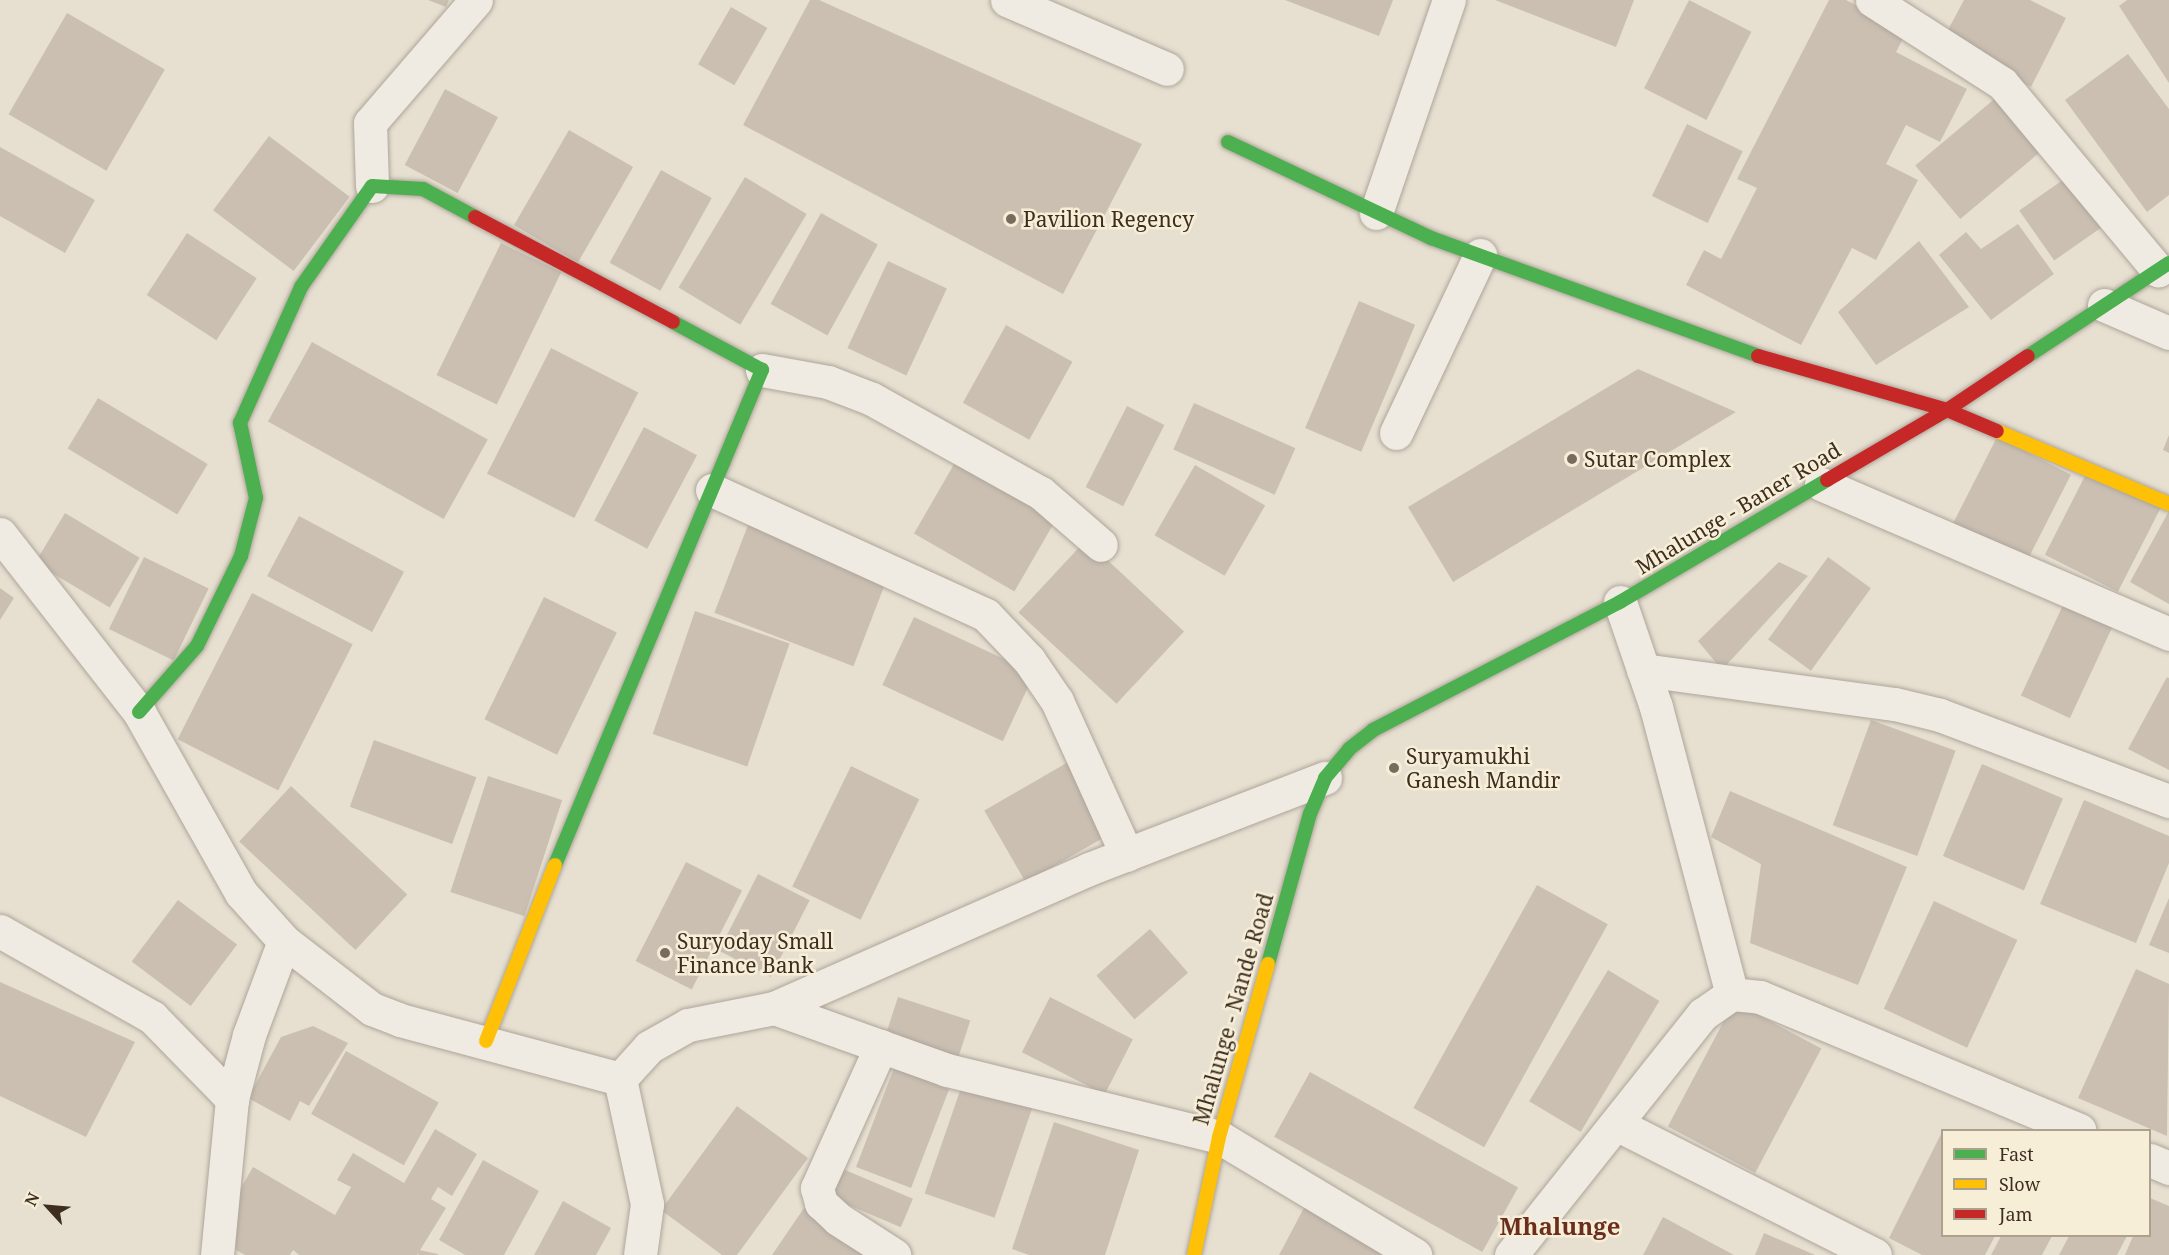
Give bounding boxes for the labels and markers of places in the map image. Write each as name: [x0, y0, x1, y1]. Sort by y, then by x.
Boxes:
place label: Pavilion Regency: [1023, 206, 1194, 232]
marker: Pavilion Regency: [1004, 212, 1018, 226]
place label: Sutar Complex: [1584, 446, 1731, 472]
marker: Sutar Complex: [1565, 452, 1579, 466]
place label: Suryamukhi Ganesh Mandir: [1406, 743, 1560, 793]
marker: Suryamukhi Ganesh Mandir: [1387, 761, 1401, 775]
place label: Suryoday Small Finance Bank: [677, 928, 833, 978]
marker: Suryoday Small Finance Bank: [658, 946, 672, 960]

